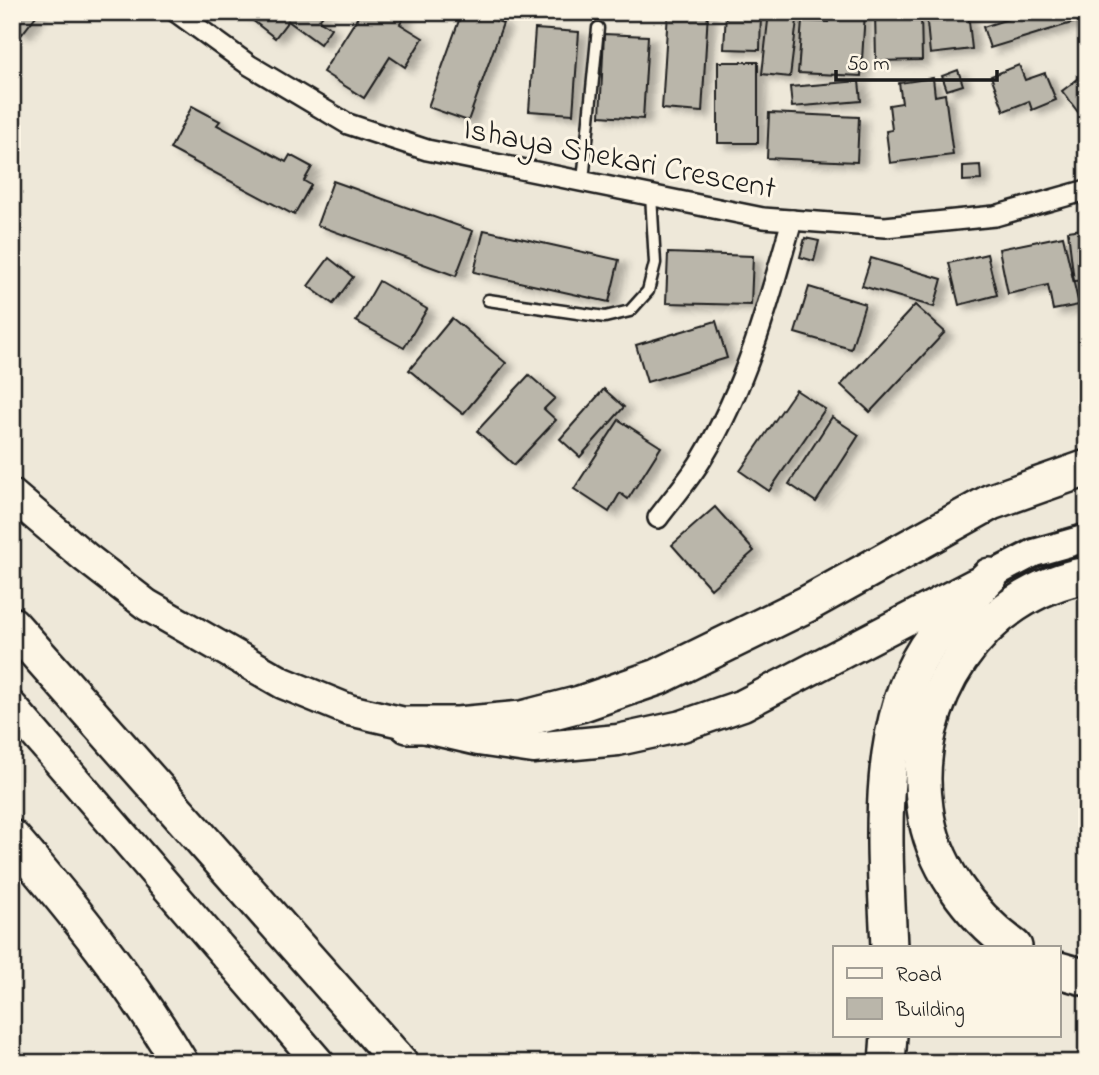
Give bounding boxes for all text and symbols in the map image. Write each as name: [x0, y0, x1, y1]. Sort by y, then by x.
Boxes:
scale bar: [836, 38, 998, 82]
text: 50 m: [847, 50, 890, 80]
street label: Ishaya Shekari Crescent: [459, 107, 780, 214]
legend: [833, 946, 1060, 1036]
text: Road: [896, 961, 942, 991]
text: Building: [895, 996, 965, 1028]

